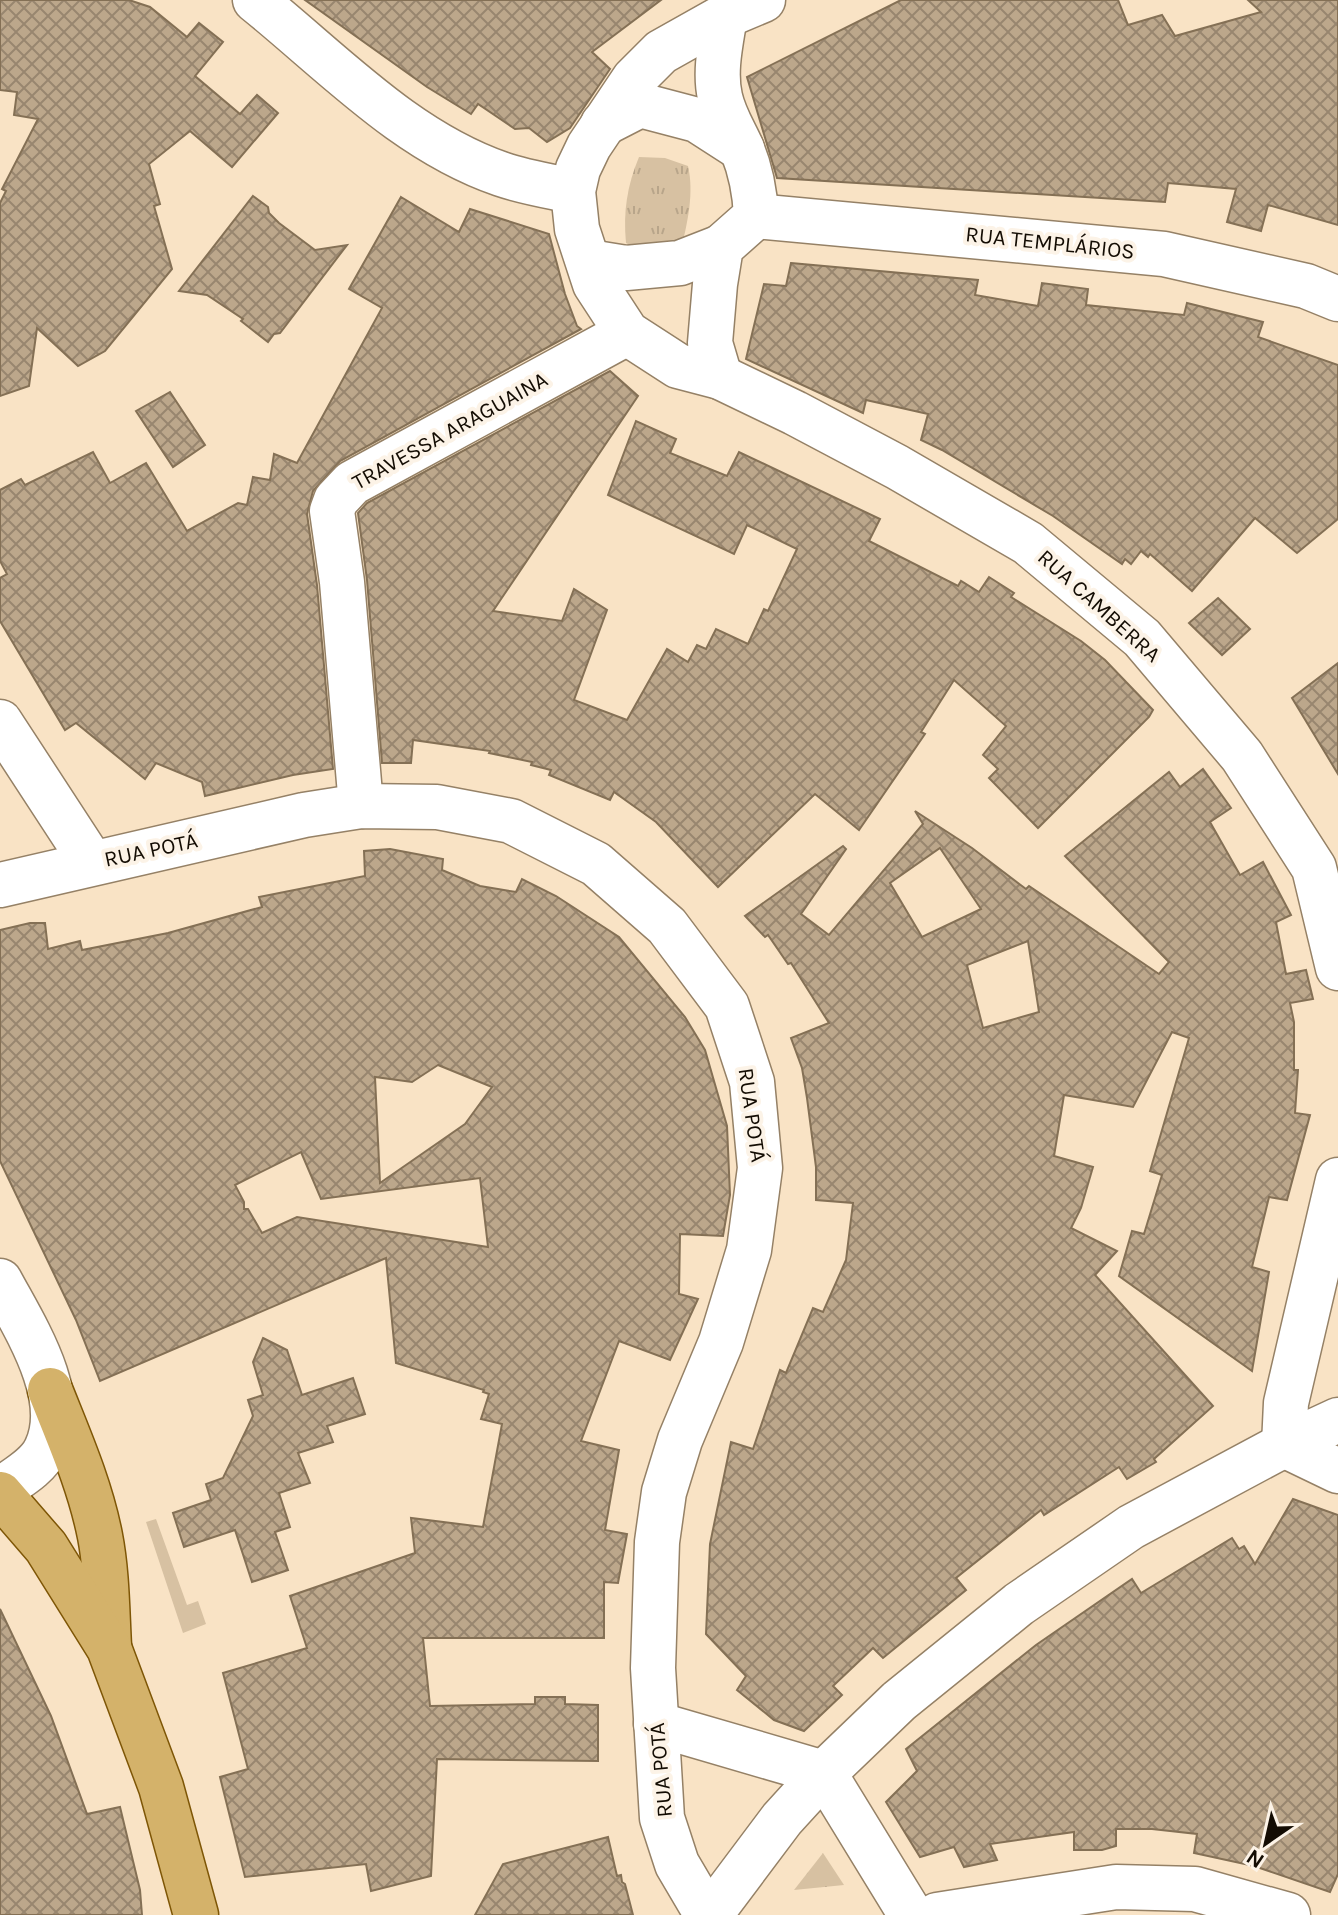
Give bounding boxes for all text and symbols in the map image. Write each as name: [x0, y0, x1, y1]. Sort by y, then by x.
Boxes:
street label: RUA TEMPLÁRIOS: [964, 220, 1136, 265]
street label: TRAVESSA ARAGUAINA: [348, 366, 553, 496]
street label: RUA CAMBERRA: [1032, 544, 1166, 668]
street label: RUA POTÁ: [102, 826, 200, 873]
street label: RUA POTÁ: [733, 1066, 773, 1164]
street label: RUA POTÁ: [643, 1721, 678, 1818]
north arrow: [1226, 1803, 1306, 1883]
text: N: [1242, 1844, 1269, 1874]

